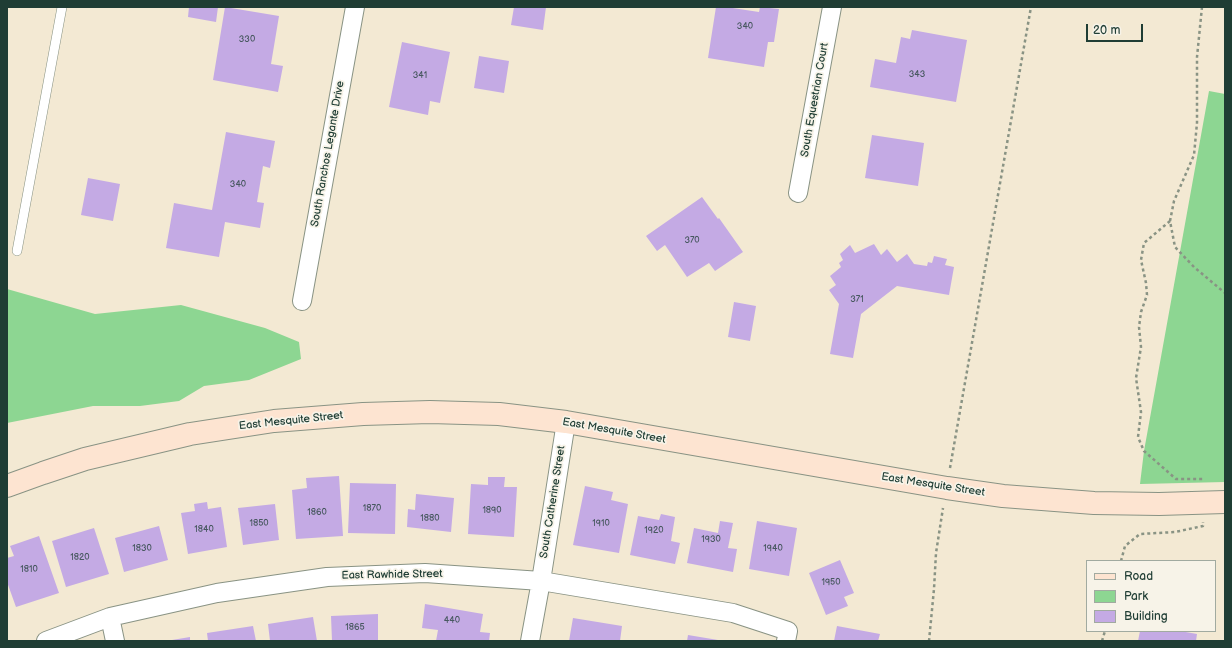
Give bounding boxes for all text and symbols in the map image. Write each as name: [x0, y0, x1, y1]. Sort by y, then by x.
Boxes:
scale bar: [1088, 16, 1145, 42]
house number: 340: [737, 22, 753, 32]
text: 20 m: [1093, 23, 1120, 38]
house number: 330: [239, 35, 255, 45]
street label: South Equestrian Court: [798, 42, 832, 158]
house number: 343: [909, 70, 925, 80]
house number: 341: [413, 71, 427, 81]
street label: South Ranchos Legante Drive: [309, 80, 347, 228]
house number: 340: [230, 180, 246, 190]
house number: 370: [684, 236, 700, 246]
house number: 371: [850, 295, 864, 305]
street label: East Mesquite Street: [238, 409, 344, 433]
street label: East Mesquite Street: [561, 415, 667, 447]
street label: South Catherine Street: [538, 445, 568, 559]
street label: East Mesquite Street: [880, 470, 986, 500]
house number: 1870: [363, 504, 381, 514]
house number: 1890: [482, 506, 502, 516]
house number: 1860: [307, 508, 327, 518]
house number: 1880: [420, 514, 440, 524]
house number: 1850: [249, 519, 269, 529]
house number: 1910: [592, 519, 610, 529]
house number: 1840: [194, 525, 214, 535]
house number: 1920: [644, 526, 664, 536]
house number: 1930: [701, 535, 721, 545]
house number: 1830: [132, 544, 152, 554]
house number: 1940: [763, 544, 783, 554]
house number: 1820: [70, 553, 90, 563]
legend: [1086, 560, 1216, 632]
house number: 1810: [20, 565, 38, 575]
street label: East Rawhide Street: [341, 568, 443, 582]
text: Road: [1124, 569, 1153, 584]
house number: 1950: [821, 578, 841, 588]
text: Park: [1124, 589, 1148, 604]
text: Building: [1124, 609, 1168, 624]
house number: 440: [444, 616, 460, 626]
house number: 1865: [345, 623, 365, 633]

